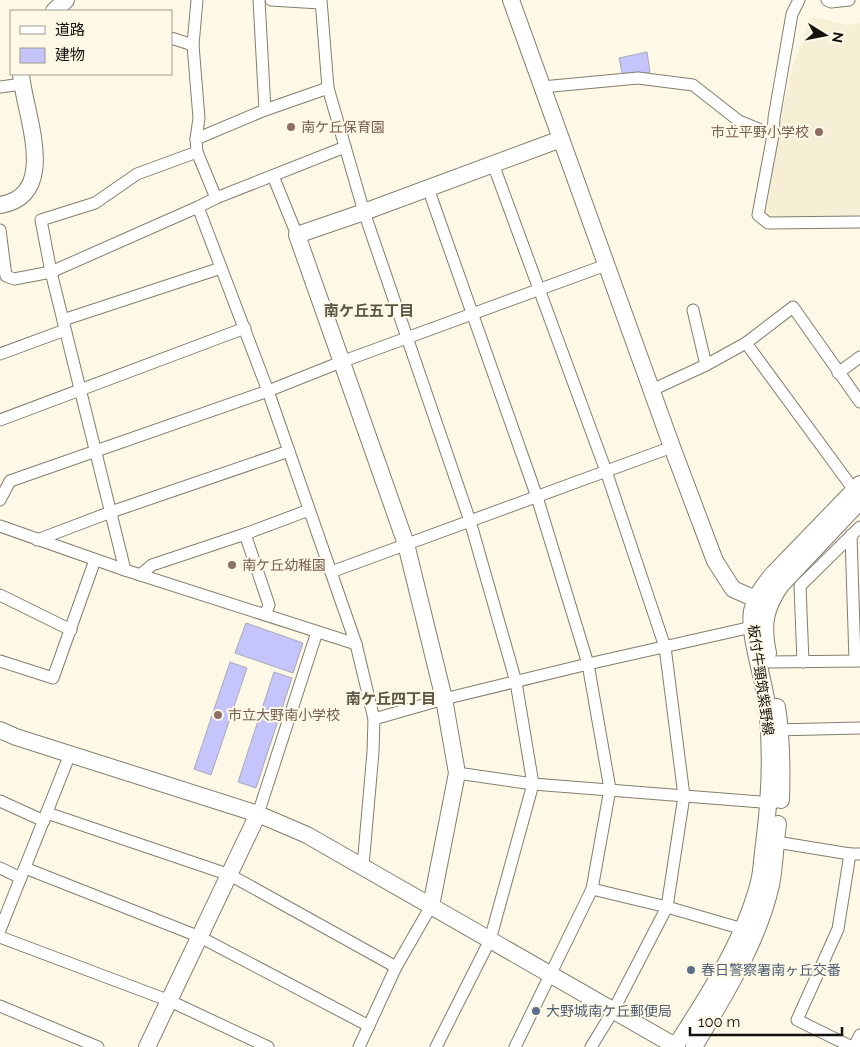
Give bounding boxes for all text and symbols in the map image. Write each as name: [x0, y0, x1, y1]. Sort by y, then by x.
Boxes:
legend: [10, 10, 172, 75]
north arrow: [800, 10, 850, 60]
text: 道路: [55, 21, 85, 39]
text: N: [829, 31, 847, 44]
text: 建物: [55, 46, 85, 64]
place label: 南ケ丘保育園: [301, 119, 385, 135]
marker: 南ケ丘保育園: [285, 121, 297, 133]
place label: 市立平野小学校: [711, 124, 809, 140]
marker: 市立平野小学校: [813, 126, 825, 138]
district label: 南ケ丘五丁目: [324, 302, 414, 320]
place label: 南ケ丘幼稚園: [242, 557, 326, 573]
marker: 南ケ丘幼稚園: [226, 559, 238, 571]
street label: 板付牛頸筑紫野線: [745, 623, 777, 737]
district label: 南ケ丘四丁目: [346, 690, 436, 708]
place label: 市立大野南小学校: [228, 707, 340, 723]
marker: 市立大野南小学校: [212, 709, 224, 721]
place label: 春日警察署南ヶ丘交番: [701, 962, 841, 978]
marker: 春日警察署南ヶ丘交番: [685, 964, 697, 976]
place label: 大野城南ケ丘郵便局: [546, 1003, 672, 1019]
scale bar: [690, 1004, 842, 1036]
marker: 大野城南ケ丘郵便局: [530, 1005, 542, 1017]
text: 100 m: [698, 1013, 740, 1031]

